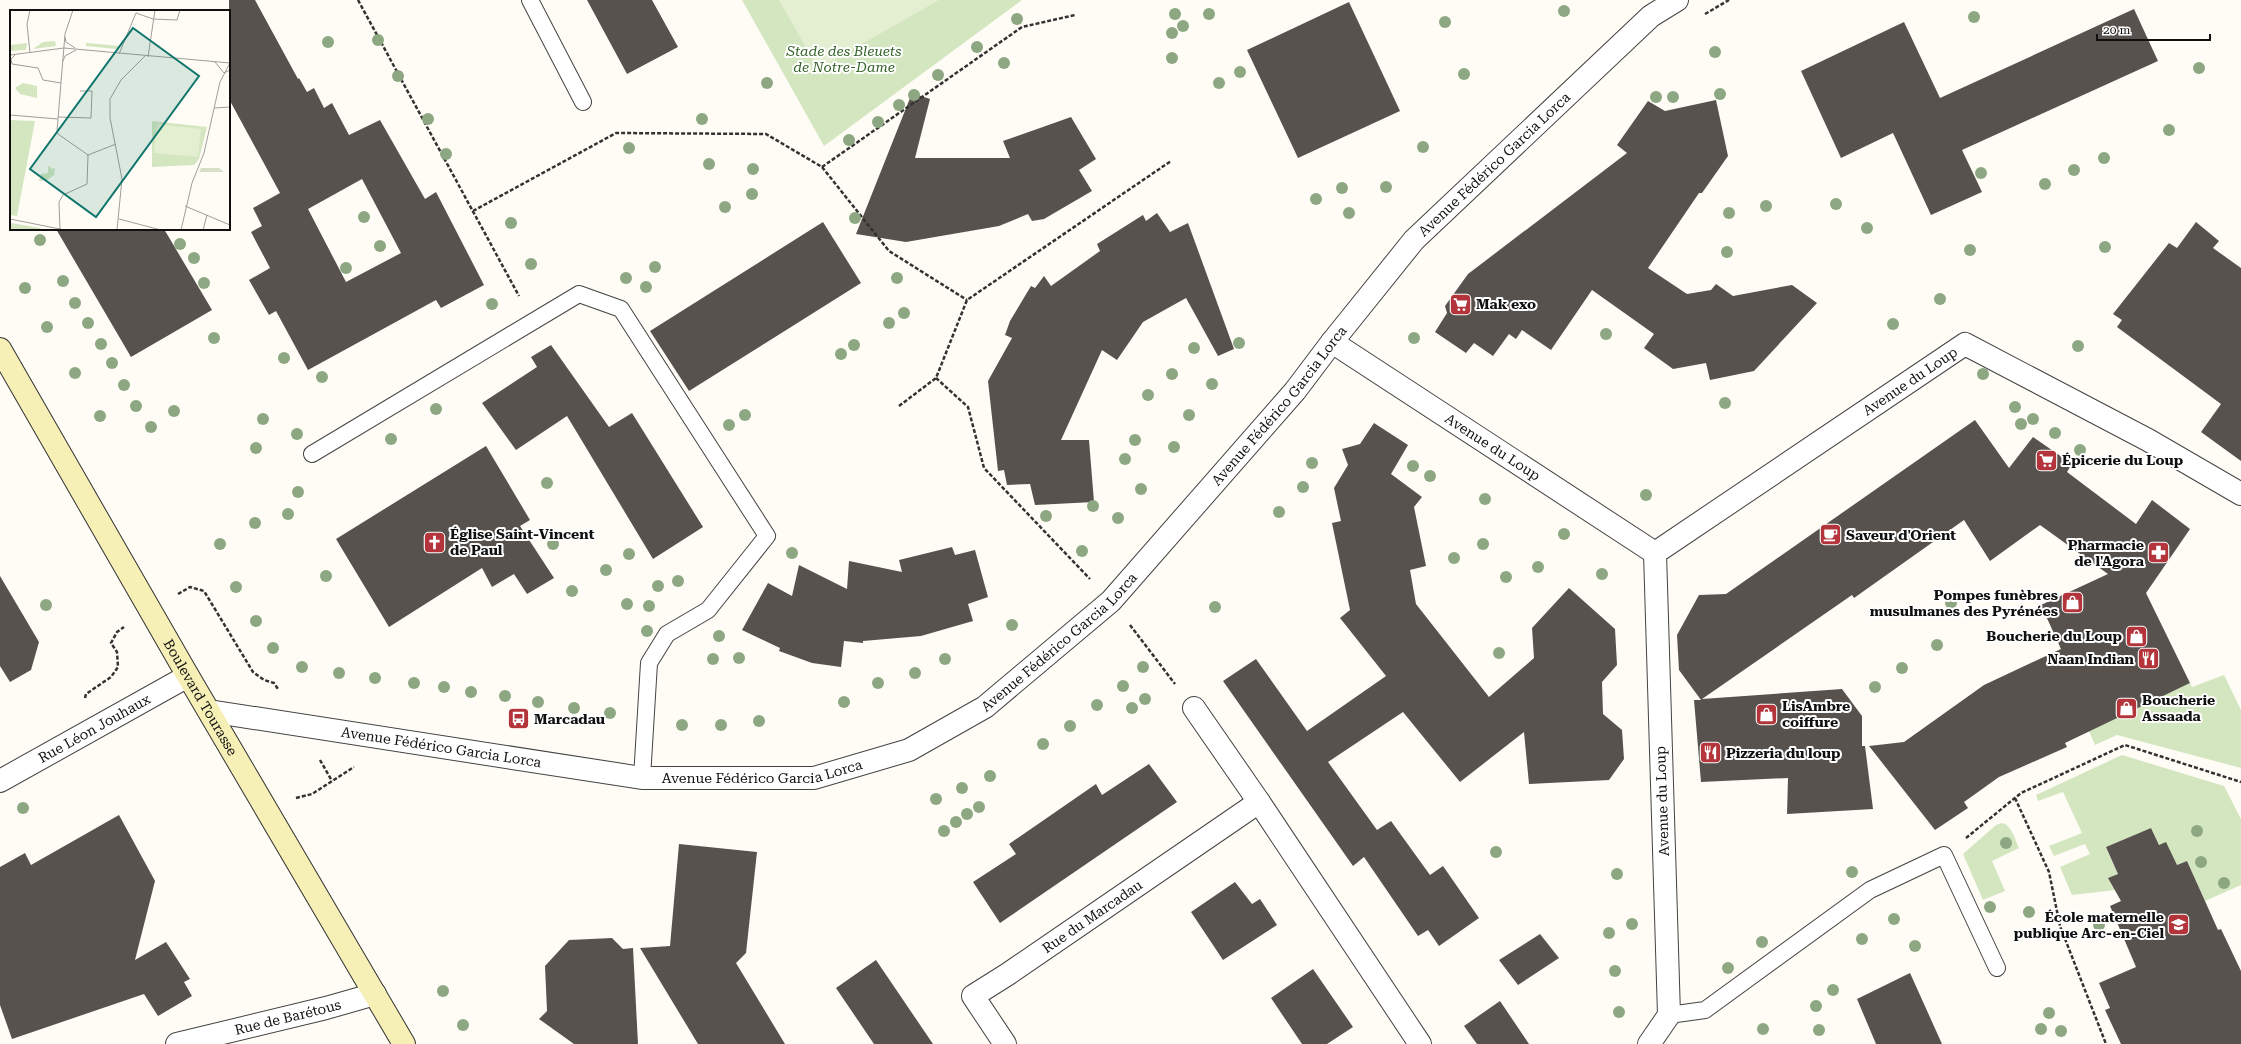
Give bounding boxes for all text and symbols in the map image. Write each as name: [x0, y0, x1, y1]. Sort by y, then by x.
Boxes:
inset map: [10, 10, 230, 230]
scale bar: [2097, 16, 2210, 42]
text: 20 m: [2103, 23, 2130, 37]
park label: Stade des Bleuets de Notre-Dame: [785, 43, 902, 75]
street label: Avenue Fédérico Garcia Lorca: [1415, 89, 1574, 240]
supermarket icon: Mak exo: [1447, 291, 1473, 317]
place label: Mak exo: [1476, 296, 1536, 312]
street label: Avenue Fédérico Garcia Lorca: [1208, 322, 1350, 488]
street label: Avenue du Loup: [1860, 344, 1960, 419]
street label: Avenue du Loup: [1442, 410, 1543, 484]
supermarket icon: Épicerie du Loup: [2033, 447, 2059, 473]
place label: Épicerie du Loup: [2062, 452, 2183, 468]
cafe icon: Saveur d'Orient: [1818, 522, 1844, 548]
place label: Église Saint-Vincent de Paul: [450, 526, 595, 558]
place label: Saveur d'Orient: [1846, 527, 1956, 543]
church icon: Église Saint-Vincent de Paul: [421, 529, 447, 555]
place label: Pharmacie de l'Agora: [2068, 537, 2145, 569]
pharmacy icon: Pharmacie de l'Agora: [2146, 540, 2172, 566]
street label: Avenue Fédérico Garcia Lorca: [978, 569, 1140, 715]
place label: Pompes funèbres musulmanes des Pyrénées: [1870, 587, 2058, 619]
shop icon: Pompes funèbres musulmanes des Pyrénées: [2060, 590, 2086, 616]
shop icon: Boucherie du Loup: [2124, 623, 2150, 649]
place label: Boucherie du Loup: [1986, 628, 2122, 644]
street label: Boulevard Tourasse: [160, 636, 241, 759]
restaurant icon: Naan Indian: [2136, 646, 2162, 672]
place label: Naan Indian: [2048, 651, 2135, 667]
street label: Rue Léon Jouhaux: [36, 691, 153, 766]
place label: Boucherie Assaada: [2142, 692, 2215, 724]
shop icon: Boucherie Assaada: [2113, 695, 2139, 721]
place label: LisAmbre coiffure: [1782, 698, 1850, 730]
shop icon: LisAmbre coiffure: [1754, 701, 1780, 727]
bus stop icon: Marcadau: [505, 706, 531, 732]
place label: Marcadau: [534, 711, 605, 727]
street label: Avenue Fédérico Garcia Lorca: [340, 724, 543, 770]
restaurant icon: Pizzeria du loup: [1697, 740, 1723, 766]
place label: Pizzeria du loup: [1726, 745, 1840, 761]
street label: Avenue du Loup: [1652, 746, 1672, 856]
street label: Avenue Fédérico Garcia Lorca: [662, 756, 865, 786]
street label: Rue du Marcadau: [1039, 876, 1145, 956]
place label: École maternelle publique Arc-en-Ciel: [2014, 909, 2164, 941]
school or university icon: École maternelle publique Arc-en-Ciel: [2166, 912, 2192, 938]
street label: Rue de Barétous: [233, 996, 343, 1038]

